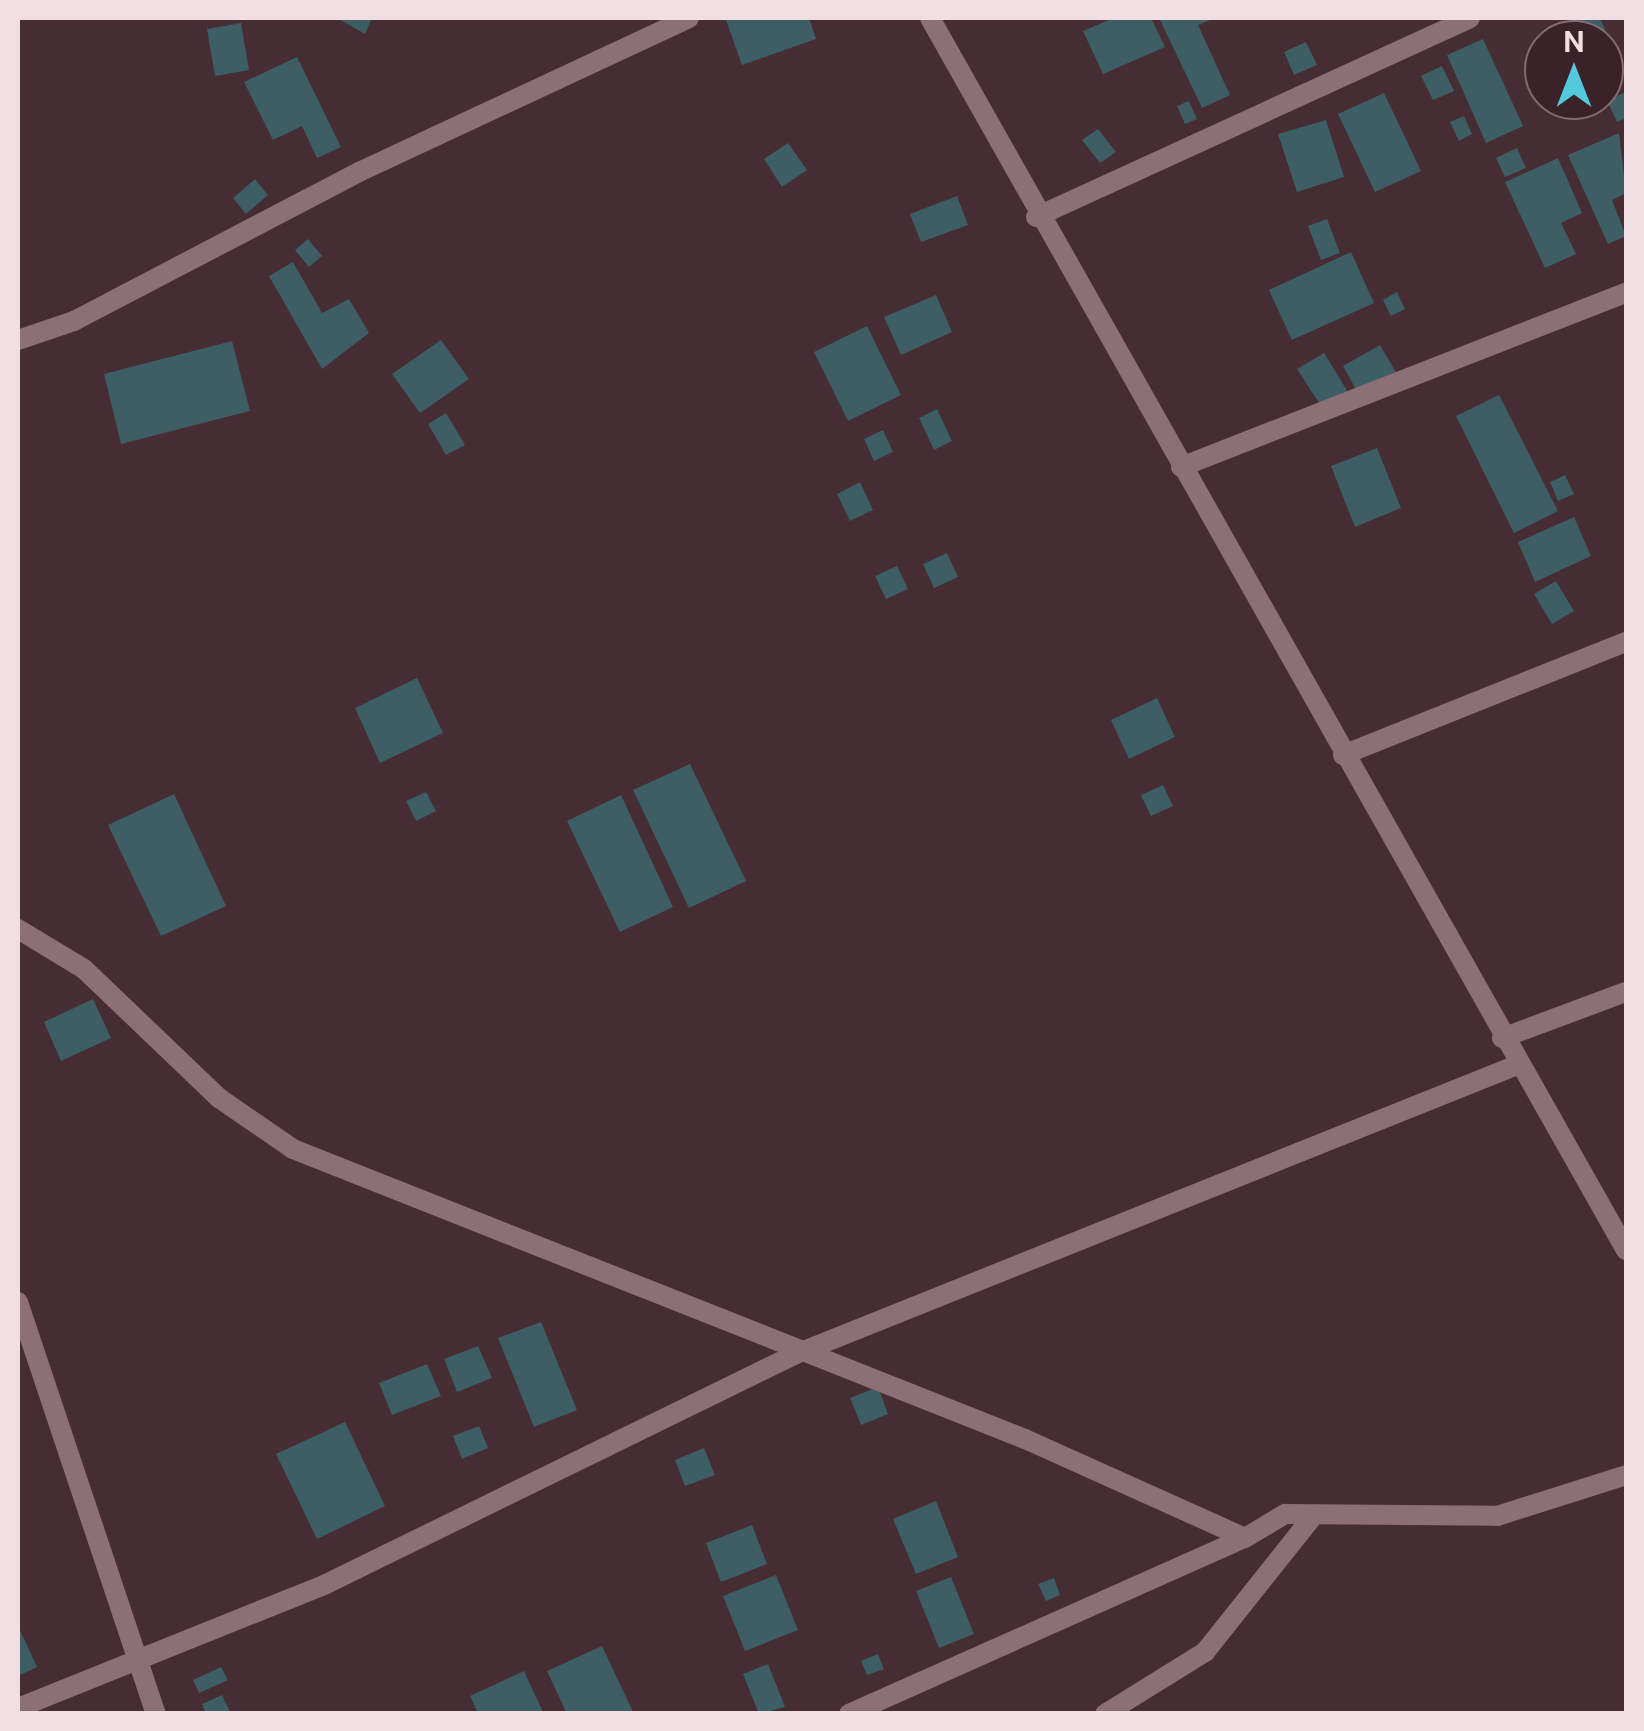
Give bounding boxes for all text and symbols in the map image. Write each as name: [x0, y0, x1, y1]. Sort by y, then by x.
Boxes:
north arrow: [1524, 20, 1624, 120]
text: N: [1563, 25, 1585, 58]

